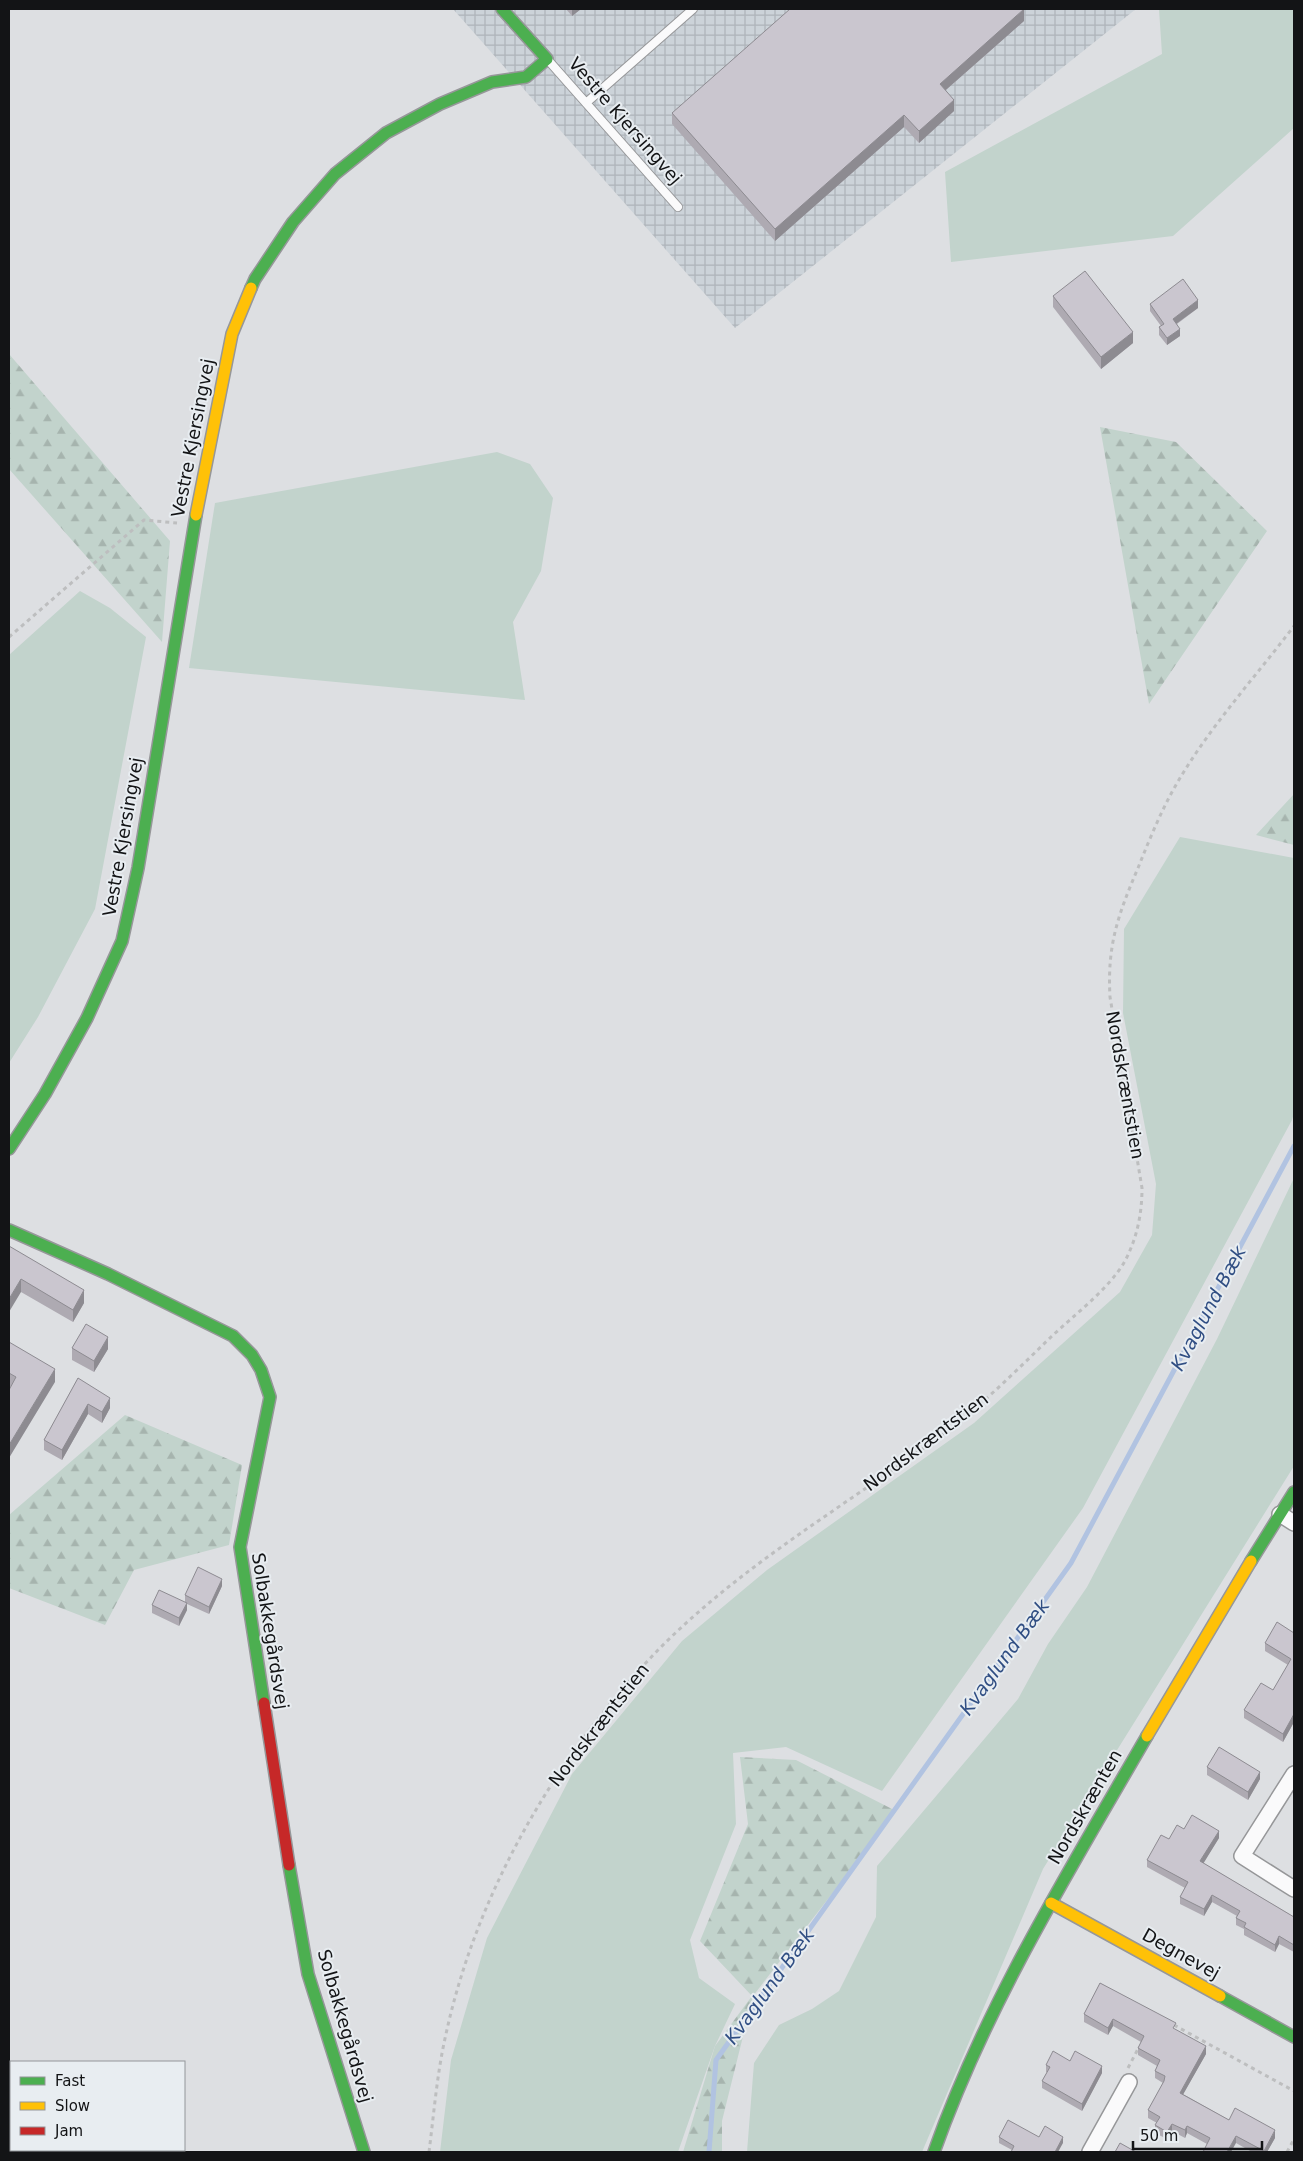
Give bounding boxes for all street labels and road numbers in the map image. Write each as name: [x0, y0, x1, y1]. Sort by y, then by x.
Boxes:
street label: Vestre Kjersingvej: [564, 53, 686, 188]
street label: Vestre Kjersingvej: [167, 357, 218, 519]
street label: Vestre Kjersingvej: [98, 756, 147, 918]
street label: Nordskræntstien: [1102, 1009, 1149, 1161]
street label: Nordskræntstien: [859, 1388, 992, 1495]
street label: Solbakkegårdsvej: [248, 1551, 293, 1711]
street label: Nordskræntstien: [544, 1659, 653, 1790]
street label: Nordskrænten: [1043, 1746, 1126, 1868]
street label: Degnevej: [1139, 1924, 1224, 1983]
street label: Solbakkegårdsvej: [314, 1947, 377, 2105]

